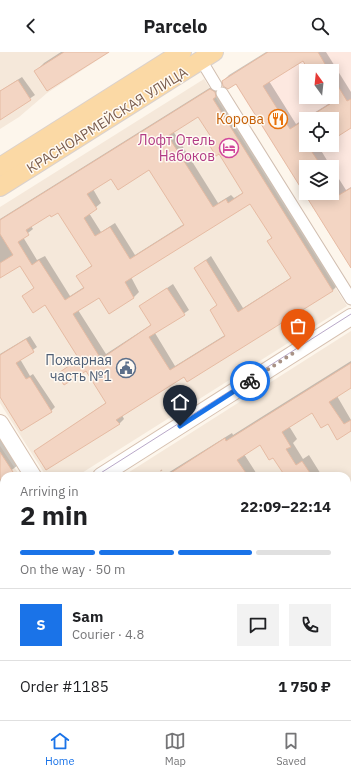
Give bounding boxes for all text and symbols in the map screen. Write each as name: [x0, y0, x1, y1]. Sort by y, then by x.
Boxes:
icon: back: [20, 15, 42, 37]
text: Parcelo: [144, 15, 207, 38]
icon: search: [309, 15, 331, 37]
street label: КРАСНОАРМЕЙСКАЯ УЛИЦА: [23, 62, 191, 177]
north arrow: [299, 64, 339, 104]
map controls: [299, 64, 339, 200]
restaurant icon: Корова: [267, 108, 289, 130]
place label: Корова: [216, 110, 265, 128]
button: locate: [299, 112, 339, 152]
place label: Лофт Отель Набоков: [138, 131, 215, 165]
hotel icon: Лофт Отель Набоков: [218, 137, 240, 159]
button: layers: [299, 160, 339, 200]
pin: [281, 309, 315, 350]
icon: bag: [287, 315, 309, 337]
place label: Пожарная часть №1: [45, 351, 112, 385]
public building icon: Пожарная часть №1: [115, 357, 137, 379]
courier: [230, 361, 270, 401]
icon: bike: [239, 370, 261, 392]
pin: [163, 385, 197, 426]
icon: home: [169, 391, 191, 413]
text: Arriving in: [20, 483, 79, 500]
text: 22:09–22:14: [240, 497, 331, 516]
text: 2 min: [20, 498, 88, 532]
text: On the way · 50 m: [20, 561, 125, 578]
button: chat: [237, 604, 279, 646]
button: phone: [289, 604, 331, 646]
text: Sam: [72, 607, 103, 626]
text: S: [36, 615, 46, 634]
text: Courier · 4.8: [72, 626, 144, 643]
text: Order #1185: [20, 677, 109, 696]
text: 1 750 ₽: [278, 677, 331, 696]
tab: Home: [45, 730, 75, 768]
tab: Map: [164, 730, 186, 768]
tab: Saved: [276, 730, 306, 768]

